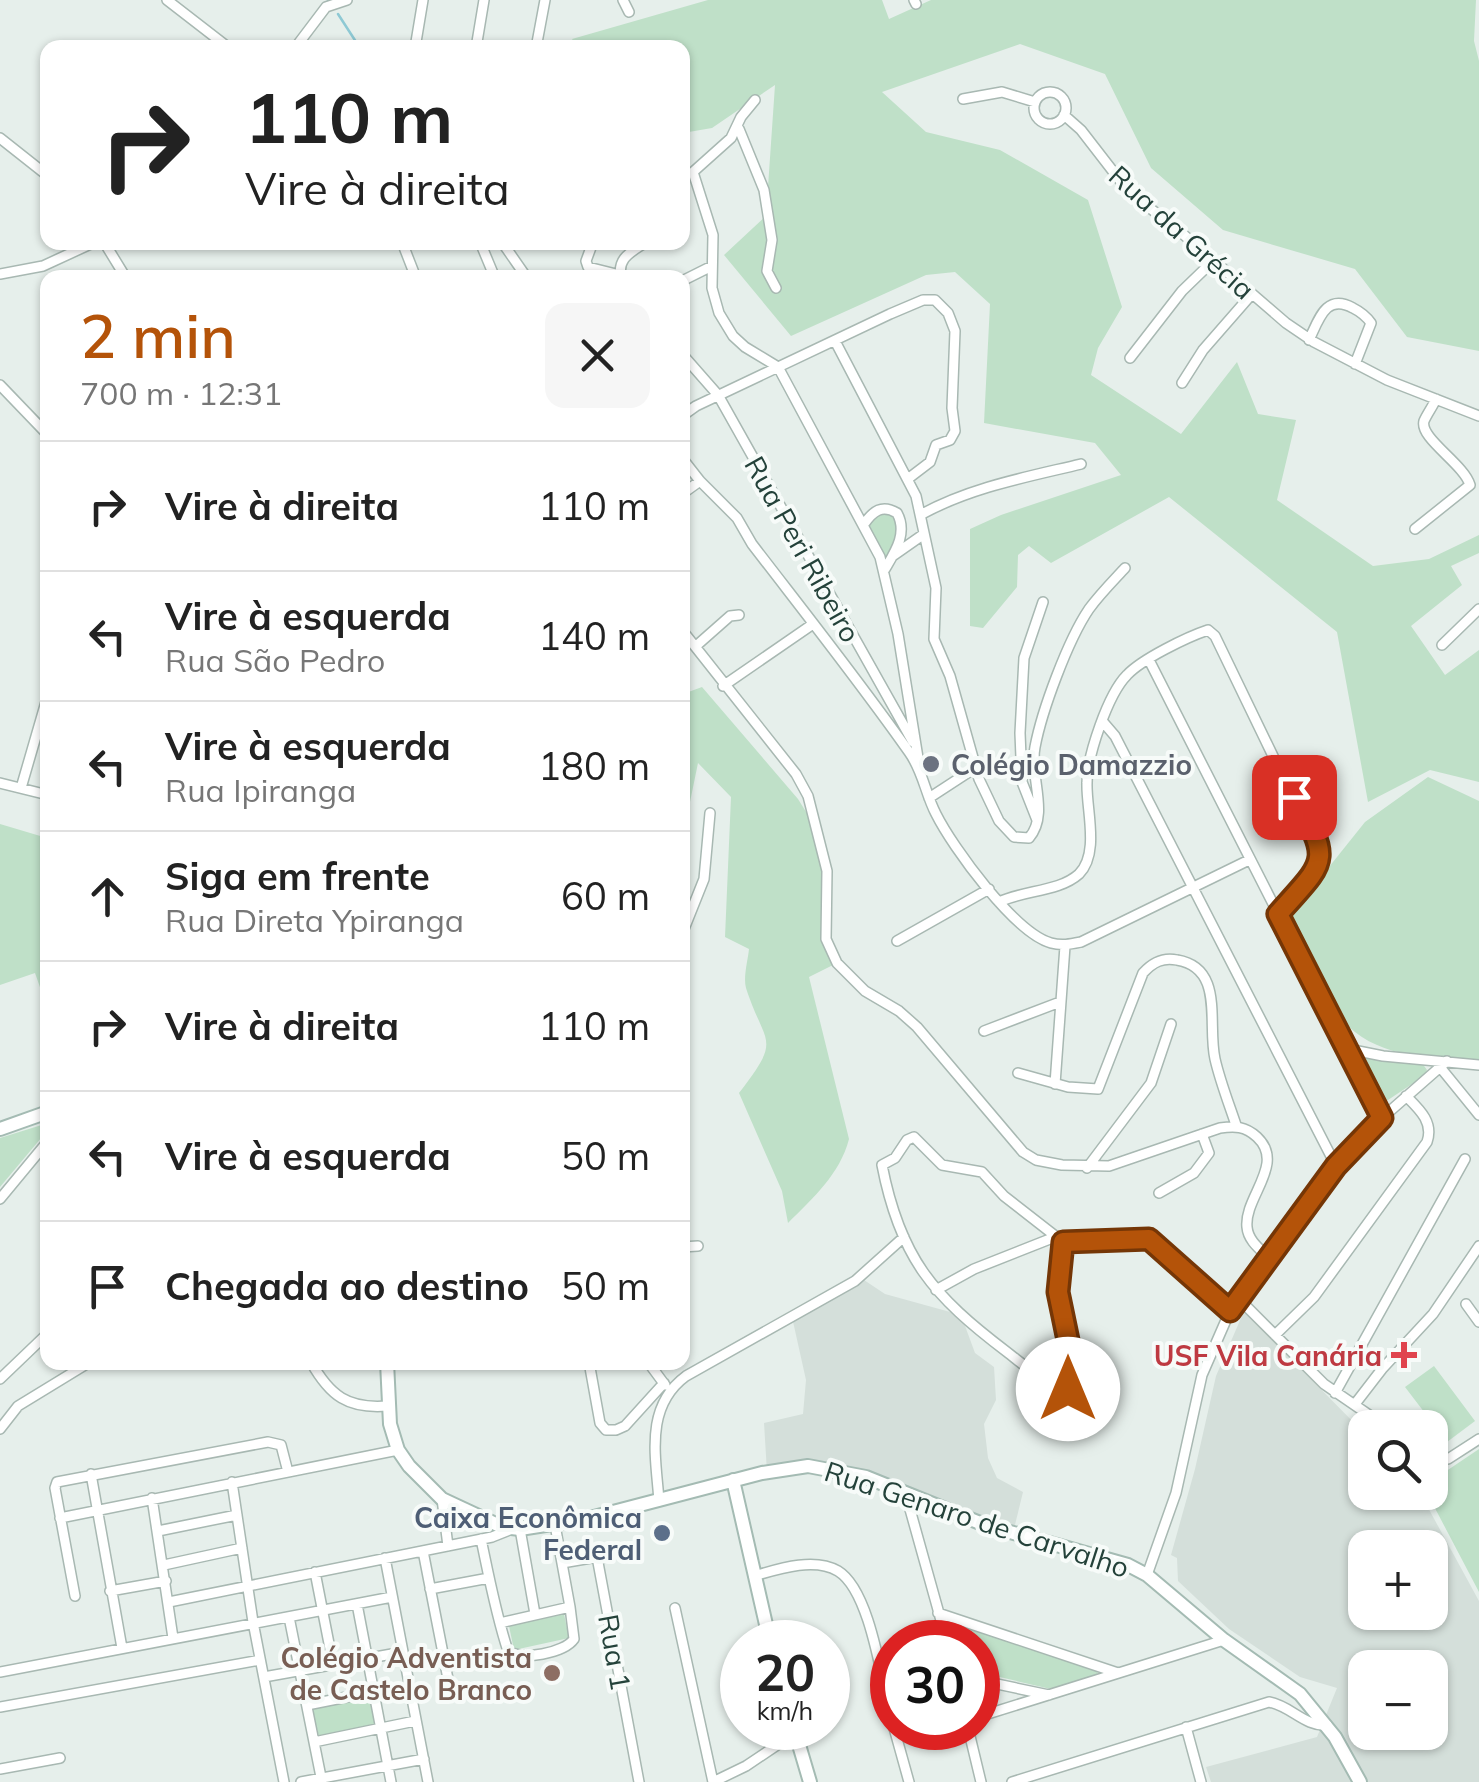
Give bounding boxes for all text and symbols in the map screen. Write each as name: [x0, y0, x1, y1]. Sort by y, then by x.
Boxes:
text: 110 m: [245, 73, 453, 161]
icon: right: [80, 80, 210, 210]
street label: Rua da Grécia: [1102, 158, 1262, 306]
text: Vire à direita: [245, 160, 510, 216]
text: 2 min: [80, 298, 236, 373]
button: close: [545, 303, 650, 408]
text: 700 m · 12:31: [80, 373, 282, 413]
street label: Rua Peri Ribeiro: [737, 450, 869, 648]
icon: right: [80, 479, 135, 534]
text: Vire à direita: [165, 482, 399, 530]
text: 110 m: [538, 482, 650, 530]
text: Vire à esquerda: [165, 592, 451, 640]
icon: left: [80, 609, 135, 664]
text: 140 m: [538, 612, 650, 660]
text: Rua São Pedro: [165, 640, 385, 680]
text: Vire à esquerda: [165, 722, 451, 770]
icon: left: [80, 739, 135, 794]
text: 180 m: [538, 742, 650, 790]
place label: Colégio Damazzio: [951, 747, 1192, 782]
marker: Colégio Damazzio: [920, 753, 942, 775]
pin: [1252, 755, 1337, 840]
text: Rua Ipiranga: [165, 770, 356, 810]
icon: arrive: [1267, 770, 1322, 825]
text: Siga em frente: [165, 852, 430, 900]
icon: ahead: [80, 869, 135, 924]
text: 60 m: [561, 872, 650, 920]
text: Rua Direta Ypiranga: [165, 900, 464, 940]
icon: right: [80, 999, 135, 1054]
text: Vire à direita: [165, 1002, 399, 1050]
text: 110 m: [538, 1002, 650, 1050]
icon: left: [80, 1129, 135, 1184]
text: Vire à esquerda: [165, 1132, 451, 1180]
text: 50 m: [561, 1132, 650, 1180]
icon: arrive: [80, 1259, 135, 1314]
text: Chegada ao destino: [165, 1262, 529, 1310]
text: 50 m: [561, 1262, 650, 1310]
position arrow: [1016, 1337, 1120, 1441]
place label: USF Vila Canária: [1154, 1338, 1382, 1373]
marker: USF Vila Canária: [1391, 1342, 1417, 1368]
map controls: [1348, 1410, 1448, 1750]
button: search: [1348, 1410, 1448, 1510]
street label: Rua Genaro de Carvalho: [820, 1453, 1134, 1585]
place label: Caixa Econômica Federal: [414, 1500, 642, 1567]
marker: Caixa Econômica Federal: [651, 1522, 673, 1544]
button: +: [1348, 1530, 1448, 1630]
street label: Rua 1: [591, 1611, 639, 1693]
speed limit sign: 30: [870, 1620, 1000, 1750]
place label: Colégio Adventista de Castelo Branco: [280, 1640, 532, 1707]
text: 20: [755, 1641, 815, 1704]
button: −: [1348, 1650, 1448, 1750]
marker: Colégio Adventista de Castelo Branco: [541, 1662, 563, 1684]
text: km/h: [757, 1695, 813, 1726]

